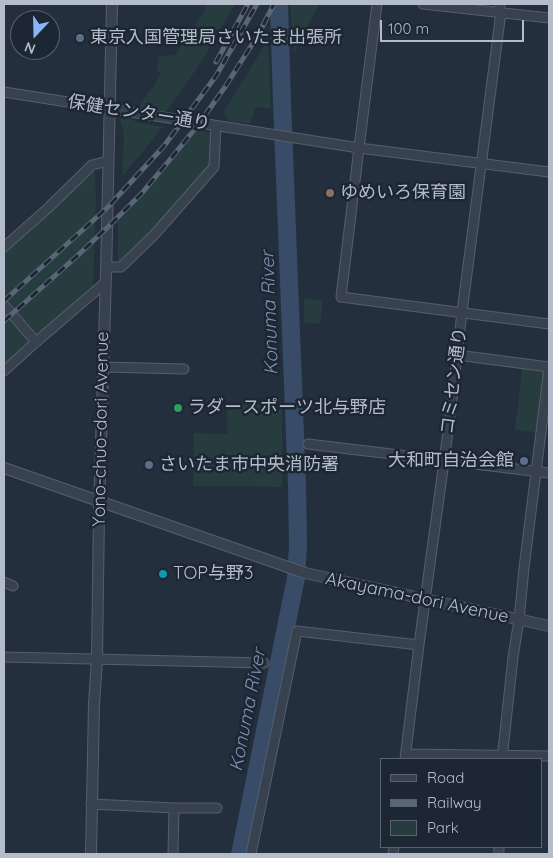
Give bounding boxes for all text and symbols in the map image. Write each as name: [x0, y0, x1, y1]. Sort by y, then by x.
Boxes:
north arrow: [10, 10, 60, 60]
scale bar: [383, 10, 527, 42]
text: 100 m: [388, 19, 429, 38]
place label: 東京入国管理局さいたま出張所: [90, 27, 342, 49]
marker: 東京入国管理局さいたま出張所: [74, 32, 86, 44]
text: N: [22, 38, 38, 58]
street label: 保健センター通り: [66, 91, 212, 135]
place label: ゆめいろ保育園: [340, 182, 466, 204]
marker: ゆめいろ保育園: [324, 187, 336, 199]
water label: Konuma River: [256, 250, 284, 376]
street label: コミセン通り: [437, 326, 471, 436]
street label: Yono-chuo-dori Avenue: [88, 331, 114, 527]
place label: ラダースポーツ北与野店: [188, 397, 386, 419]
marker: ラダースポーツ北与野店: [172, 402, 184, 414]
place label: 大和町自治会館: [388, 450, 514, 472]
place label: さいたま市中央消防署: [159, 454, 339, 476]
marker: 大和町自治会館: [518, 455, 530, 467]
marker: さいたま市中央消防署: [143, 459, 155, 471]
place label: TOP与野3: [173, 563, 253, 585]
marker: TOP与野3: [157, 568, 169, 580]
street label: Akayama-dori Avenue: [323, 568, 511, 628]
water label: Konuma River: [225, 647, 271, 773]
legend: [380, 758, 543, 848]
text: Road: [427, 768, 464, 787]
text: Railway: [427, 793, 482, 812]
text: Park: [427, 818, 459, 837]

